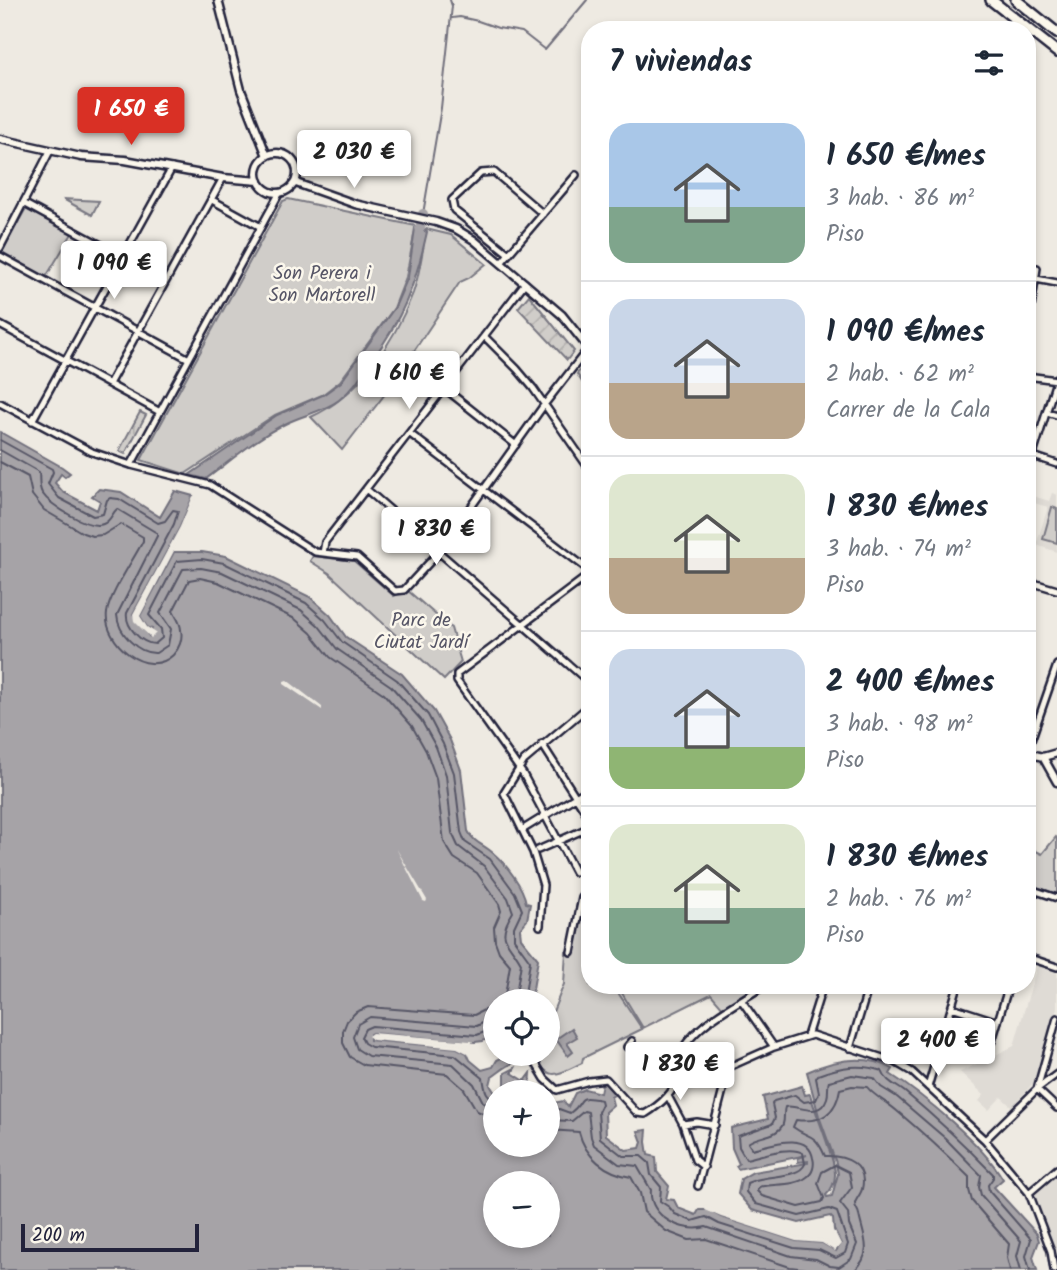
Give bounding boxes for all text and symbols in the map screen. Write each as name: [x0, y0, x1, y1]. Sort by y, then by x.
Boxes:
text: 7 viviendas: [609, 39, 752, 87]
icon: filters: [970, 44, 1008, 82]
pin: 1 650 €: [66, 88, 196, 147]
text: 1 650 €: [93, 92, 169, 128]
pin: 2 030 €: [289, 130, 419, 190]
text: 1 650 €/mes: [826, 133, 986, 181]
text: 2 030 €: [313, 135, 395, 171]
icon: home: [665, 151, 749, 235]
text: 3 hab. · 86 m²: [826, 181, 974, 217]
text: Piso: [826, 217, 864, 253]
pin: 1 090 €: [49, 242, 179, 301]
text: 1 090 €: [77, 246, 151, 282]
park label: Son Perera i Son Martorell: [269, 259, 376, 311]
text: 1 090 €/mes: [826, 309, 985, 357]
icon: home: [665, 327, 749, 411]
pin: 1 610 €: [344, 352, 474, 411]
text: 1 610 €: [374, 356, 444, 392]
text: 2 hab. · 62 m²: [826, 357, 974, 393]
text: Carrer de la Cala: [826, 393, 991, 429]
text: 1 830 €/mes: [826, 484, 988, 532]
icon: home: [665, 502, 749, 586]
pin: 1 830 €: [371, 508, 501, 567]
text: 1 830 €: [397, 512, 475, 548]
text: 3 hab. · 74 m²: [826, 532, 971, 568]
text: Piso: [826, 568, 864, 604]
park label: Parc de Ciutat Jardí: [374, 606, 472, 658]
text: 2 400 €/mes: [826, 659, 994, 707]
icon: home: [665, 677, 749, 761]
text: 3 hab. · 98 m²: [826, 707, 973, 743]
text: Piso: [826, 743, 864, 779]
text: 1 830 €/mes: [826, 834, 988, 882]
icon: home: [665, 852, 749, 936]
text: 2 hab. · 76 m²: [826, 882, 971, 918]
text: Piso: [826, 918, 864, 954]
map controls: [483, 989, 560, 1248]
button: locate: [483, 989, 560, 1066]
pin: 2 400 €: [873, 1018, 1003, 1078]
text: 2 400 €: [897, 1023, 979, 1059]
pin: 1 830 €: [615, 1042, 745, 1102]
text: 1 830 €: [641, 1047, 719, 1083]
button: +: [483, 1080, 560, 1157]
button: −: [483, 1171, 560, 1248]
scale bar: [21, 1221, 200, 1253]
text: 200 m: [32, 1221, 85, 1251]

